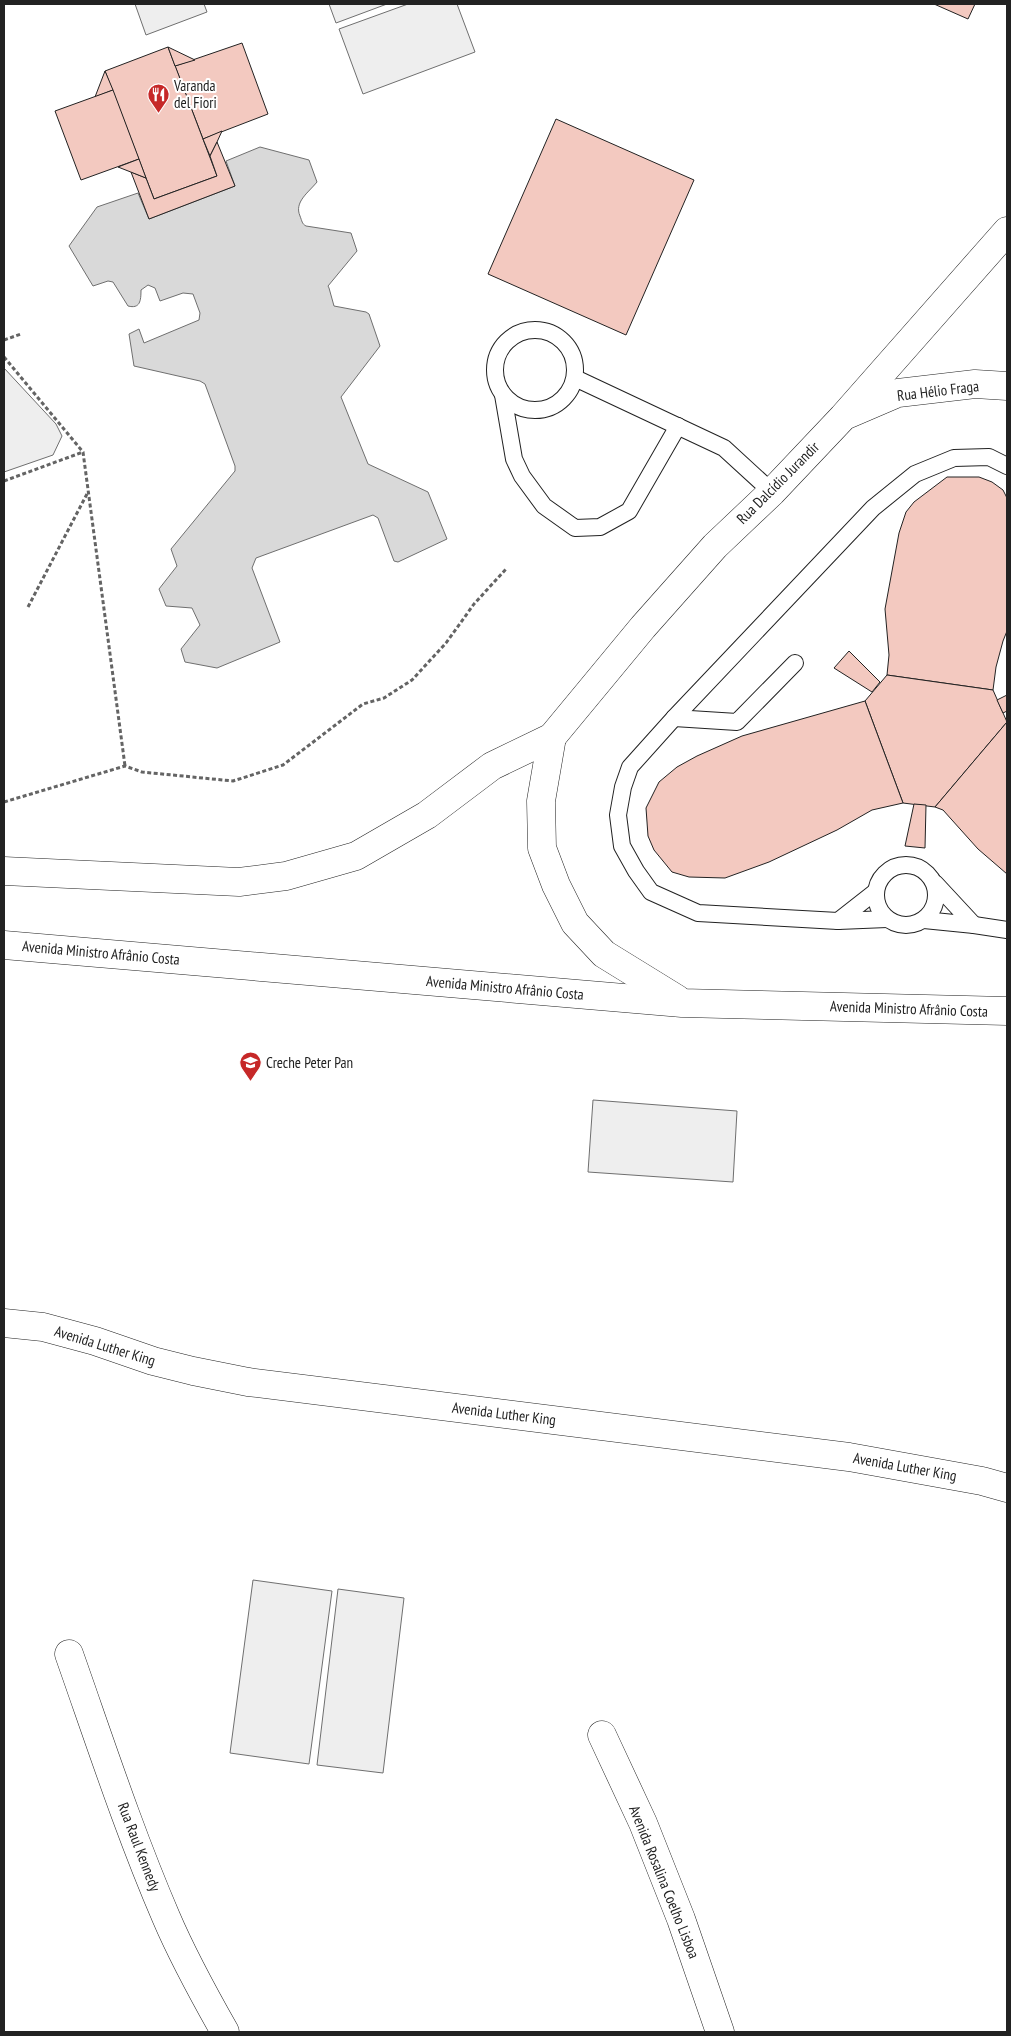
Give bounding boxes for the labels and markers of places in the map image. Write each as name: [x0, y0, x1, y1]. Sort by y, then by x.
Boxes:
place label: Varanda del Fiori: [173, 76, 217, 112]
restaurant icon: Varanda del Fiori: [146, 83, 170, 114]
school or university icon: Creche Peter Pan: [238, 1051, 262, 1082]
place label: Creche Peter Pan: [266, 1053, 353, 1072]

